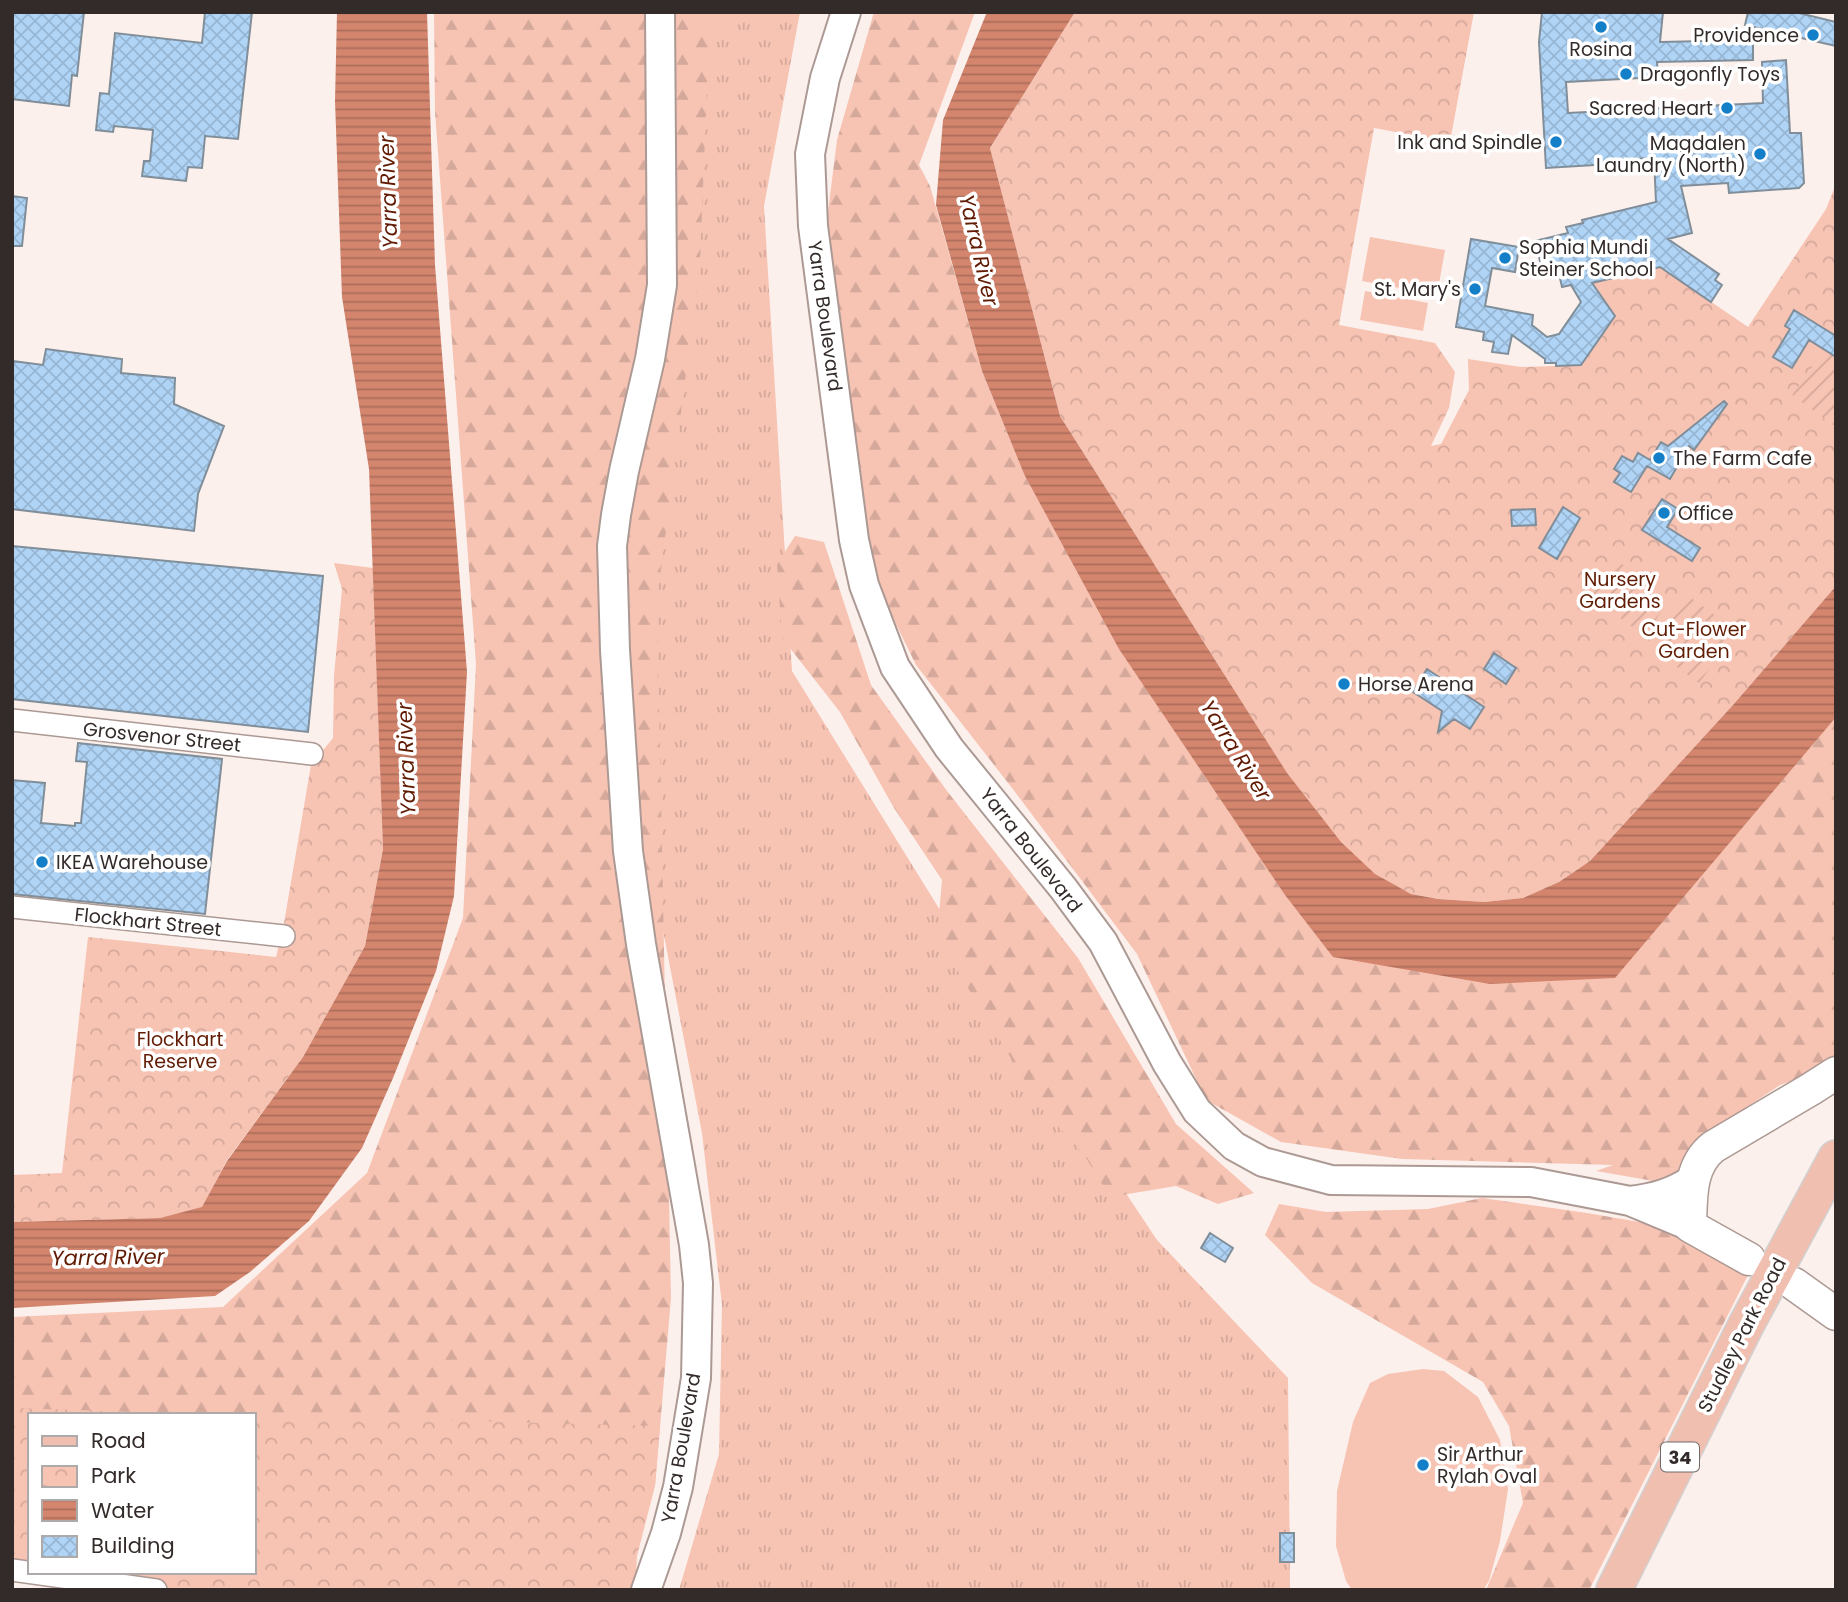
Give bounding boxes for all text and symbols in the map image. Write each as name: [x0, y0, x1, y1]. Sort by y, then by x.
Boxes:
marker: Rosina: [1593, 19, 1609, 35]
place label: Providence: [1693, 22, 1799, 49]
marker: Providence: [1805, 27, 1821, 43]
place label: Rosina: [1569, 36, 1633, 63]
place label: Dragonfly Toys: [1640, 61, 1780, 88]
marker: Dragonfly Toys: [1618, 66, 1634, 82]
place label: Sacred Heart: [1589, 95, 1713, 122]
marker: Sacred Heart: [1719, 100, 1735, 116]
place label: Ink and Spindle: [1397, 129, 1542, 156]
place label: Magdalen Laundry (North): [1596, 130, 1746, 179]
water label: Yarra River: [371, 134, 404, 249]
marker: Ink and Spindle: [1548, 134, 1564, 150]
marker: Magdalen Laundry (North): [1752, 146, 1768, 162]
water label: Yarra River: [952, 192, 1006, 310]
place label: Sophia Mundi Steiner School: [1519, 234, 1653, 283]
street label: Yarra Boulevard: [801, 239, 849, 393]
marker: Sophia Mundi Steiner School: [1497, 250, 1513, 266]
place label: St. Mary's: [1374, 276, 1461, 303]
marker: St. Mary's: [1467, 281, 1483, 297]
place label: The Farm Cafe: [1673, 445, 1812, 472]
marker: The Farm Cafe: [1651, 450, 1667, 466]
place label: Office: [1678, 500, 1733, 527]
marker: Office: [1656, 505, 1672, 521]
park label: Nursery Gardens: [1579, 566, 1661, 615]
park label: Cut-Flower Garden: [1641, 616, 1747, 665]
place label: Horse Arena: [1358, 671, 1474, 698]
marker: Horse Arena: [1336, 676, 1352, 692]
water label: Yarra River: [1194, 694, 1279, 807]
water label: Yarra River: [389, 701, 422, 816]
street label: Grosvenor Street: [82, 715, 242, 759]
street label: Yarra Boulevard: [974, 782, 1088, 918]
place label: IKEA Warehouse: [56, 849, 208, 876]
marker: IKEA Warehouse: [34, 854, 50, 870]
street label: Flockhart Street: [73, 901, 223, 943]
park label: Flockhart Reserve: [137, 1026, 223, 1075]
water label: Yarra River: [51, 1241, 166, 1272]
street label: Studley Park Road: [1691, 1253, 1793, 1417]
street label: Yarra Boulevard: [655, 1371, 707, 1525]
legend: [28, 1413, 256, 1574]
text: Road: [91, 1426, 146, 1455]
place label: Sir Arthur Rylah Oval: [1437, 1441, 1537, 1490]
road number: 34: [1661, 1442, 1699, 1472]
marker: Sir Arthur Rylah Oval: [1415, 1457, 1431, 1473]
text: Park: [91, 1461, 136, 1490]
text: Water: [91, 1496, 154, 1525]
text: Building: [91, 1531, 175, 1560]

